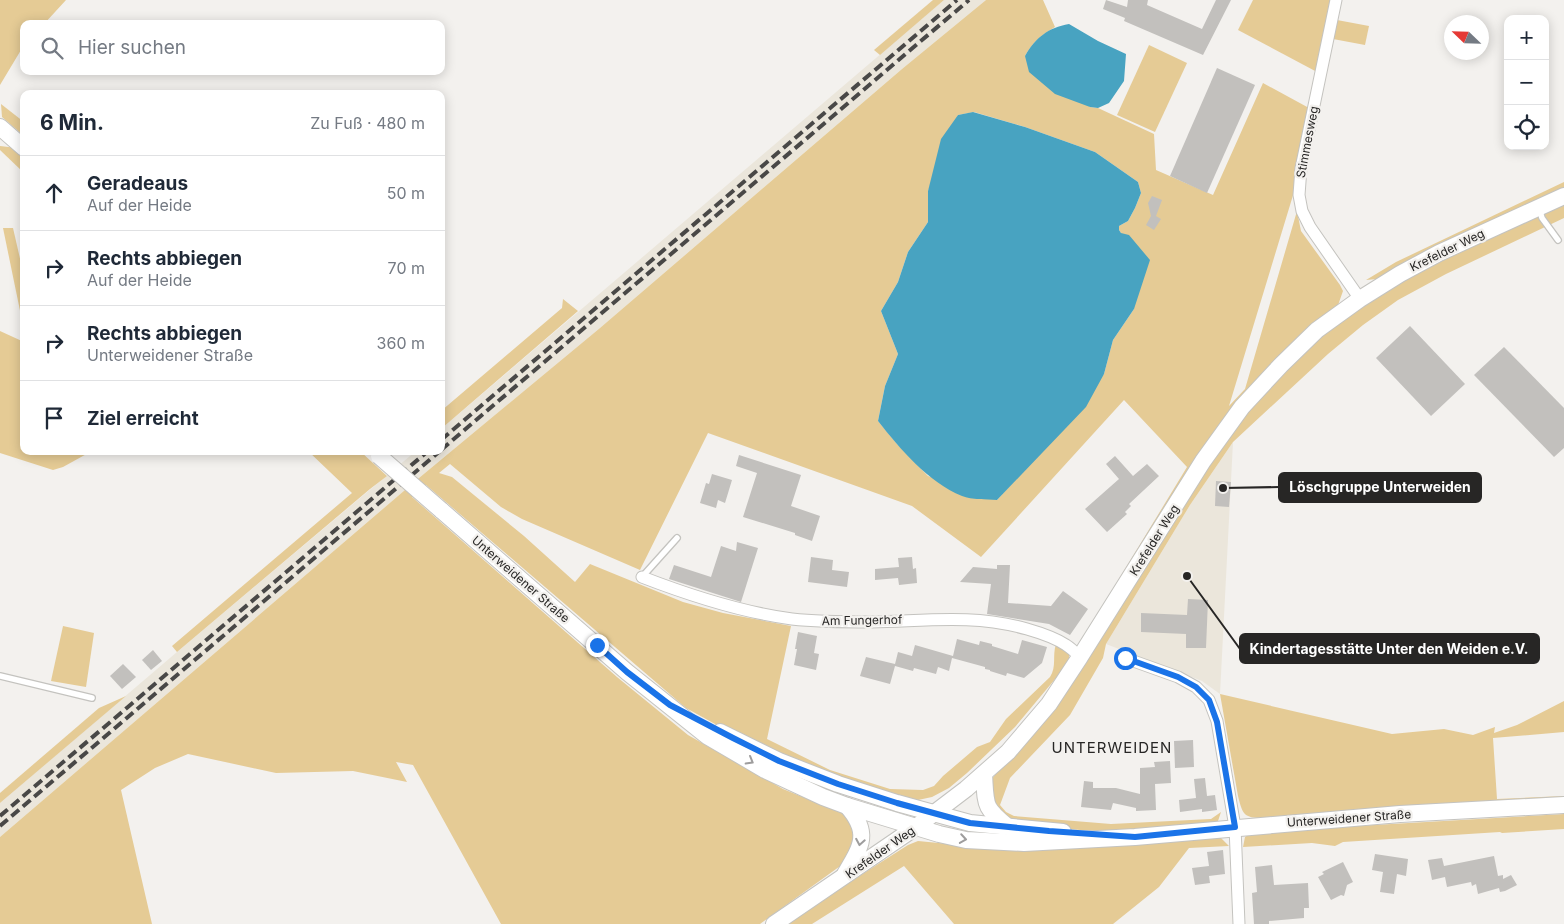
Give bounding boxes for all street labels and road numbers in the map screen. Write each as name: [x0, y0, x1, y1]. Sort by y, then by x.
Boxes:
street label: Stimmesweg: [1293, 105, 1321, 179]
street label: Krefelder Weg: [1407, 225, 1487, 275]
street label: Krefelder Weg: [1126, 502, 1182, 578]
street label: Unterweidener Straße: [469, 532, 573, 626]
street label: Am Fungerhof: [821, 612, 903, 628]
street label: Unterweidener Straße: [1286, 806, 1412, 830]
street label: Krefelder Weg: [842, 823, 918, 881]

